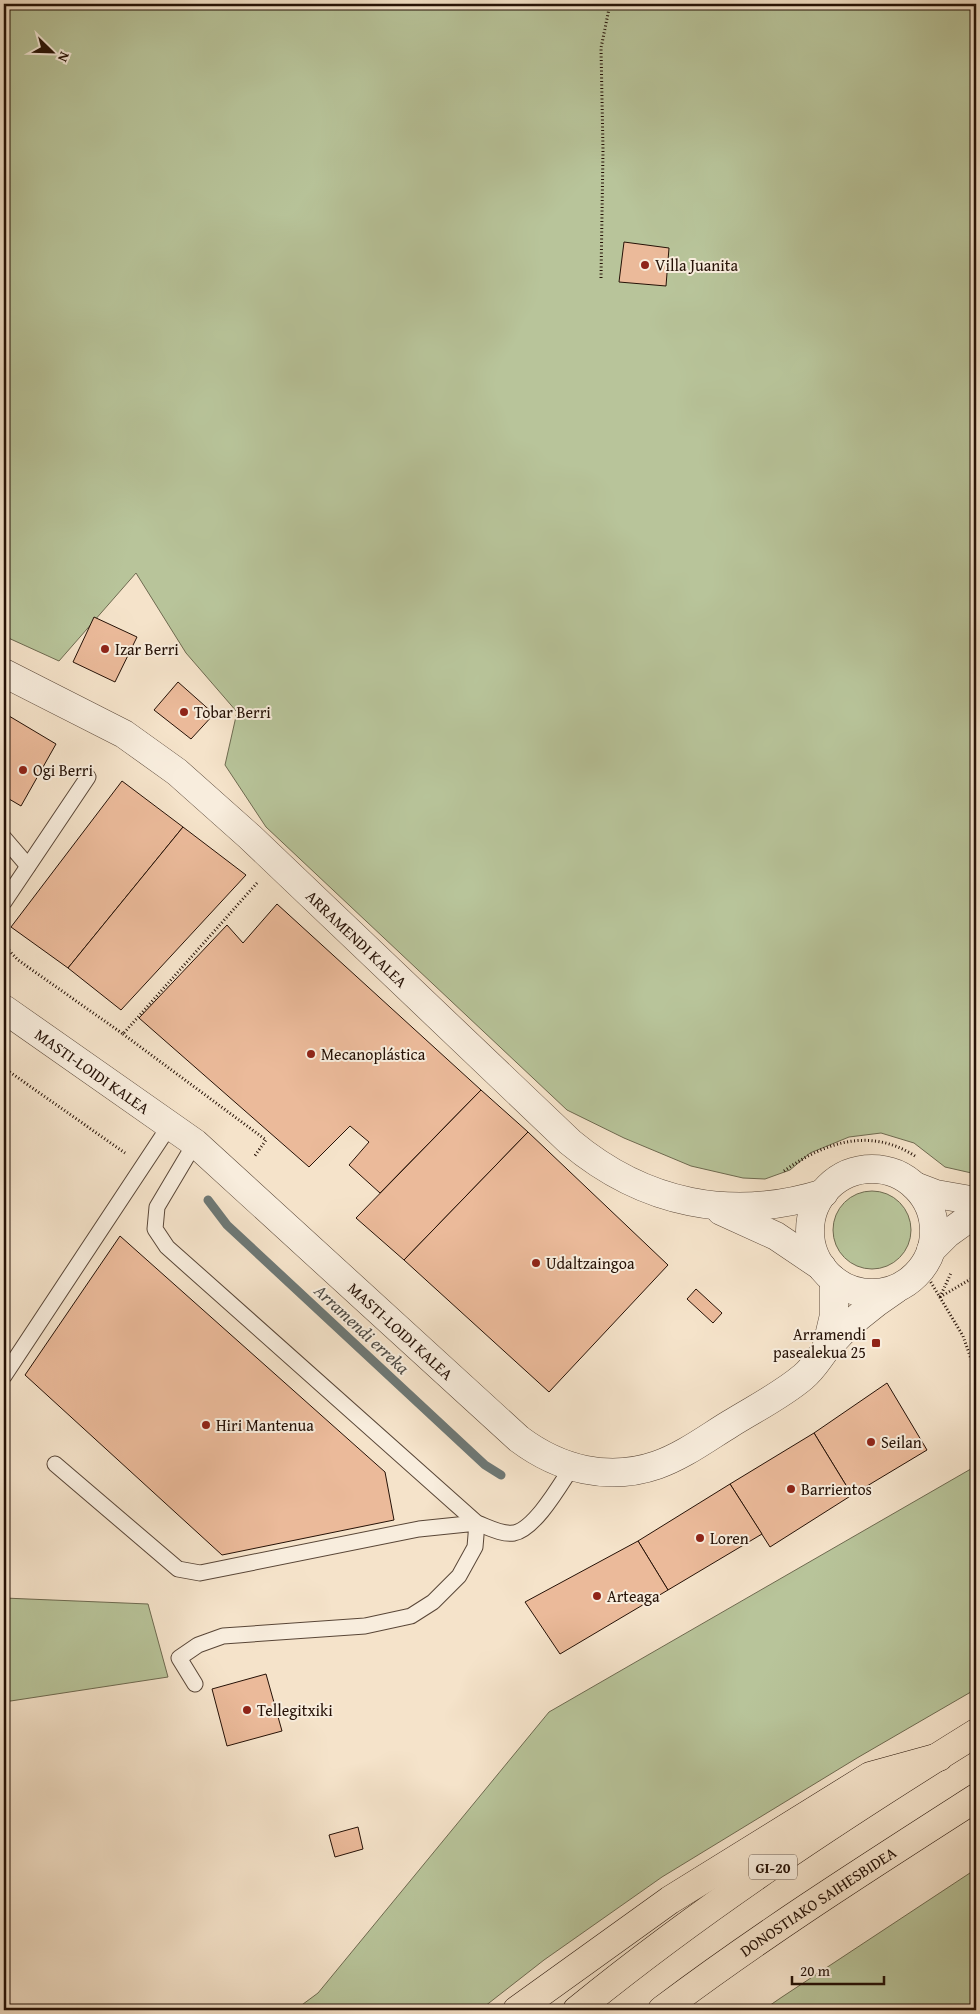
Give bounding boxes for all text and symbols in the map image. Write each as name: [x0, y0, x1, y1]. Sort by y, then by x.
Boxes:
north arrow: [28, 28, 78, 78]
text: N: [53, 49, 75, 66]
place label: Villa Juanita: [655, 253, 738, 277]
marker: Villa Juanita: [639, 259, 651, 271]
place label: Izar Berri: [115, 637, 179, 661]
marker: Izar Berri: [99, 643, 111, 655]
place label: Tobar Berri: [194, 700, 271, 724]
marker: Tobar Berri: [178, 706, 190, 718]
place label: Ogi Berri: [33, 758, 93, 782]
marker: Ogi Berri: [17, 764, 29, 776]
street label: ARRAMENDI KALEA: [300, 884, 413, 993]
street label: MASTI-LOIDI KALEA: [30, 1022, 155, 1120]
place label: Mecanoplástica: [321, 1042, 426, 1066]
marker: Mecanoplástica: [305, 1048, 317, 1060]
place label: Udaltzaingoa: [546, 1251, 635, 1275]
marker: Udaltzaingoa: [530, 1257, 542, 1269]
street label: MASTI-LOIDI KALEA: [343, 1276, 459, 1386]
water label: Arramendi erreka: [308, 1277, 416, 1381]
place label: Arramendi pasealekua 25: [773, 1322, 867, 1364]
marker: Arramendi pasealekua 25: [870, 1337, 882, 1349]
place label: Hiri Mantenua: [216, 1413, 314, 1437]
marker: Hiri Mantenua: [200, 1419, 212, 1431]
place label: Seilan: [881, 1430, 922, 1454]
marker: Seilan: [865, 1436, 877, 1448]
place label: Barrientos: [801, 1477, 872, 1501]
marker: Barrientos: [785, 1483, 797, 1495]
place label: Loren: [710, 1526, 749, 1550]
marker: Loren: [694, 1532, 706, 1544]
place label: Arteaga: [607, 1584, 660, 1608]
marker: Arteaga: [591, 1590, 603, 1602]
place label: Tellegitxiki: [257, 1698, 333, 1722]
marker: Tellegitxiki: [241, 1704, 253, 1716]
street label: DONOSTIAKO SAIHESBIDEA: [735, 1840, 901, 1962]
road number: GI-20: [749, 1854, 797, 1880]
scale bar: [792, 1954, 885, 1986]
text: 20 m: [800, 1960, 831, 1981]

